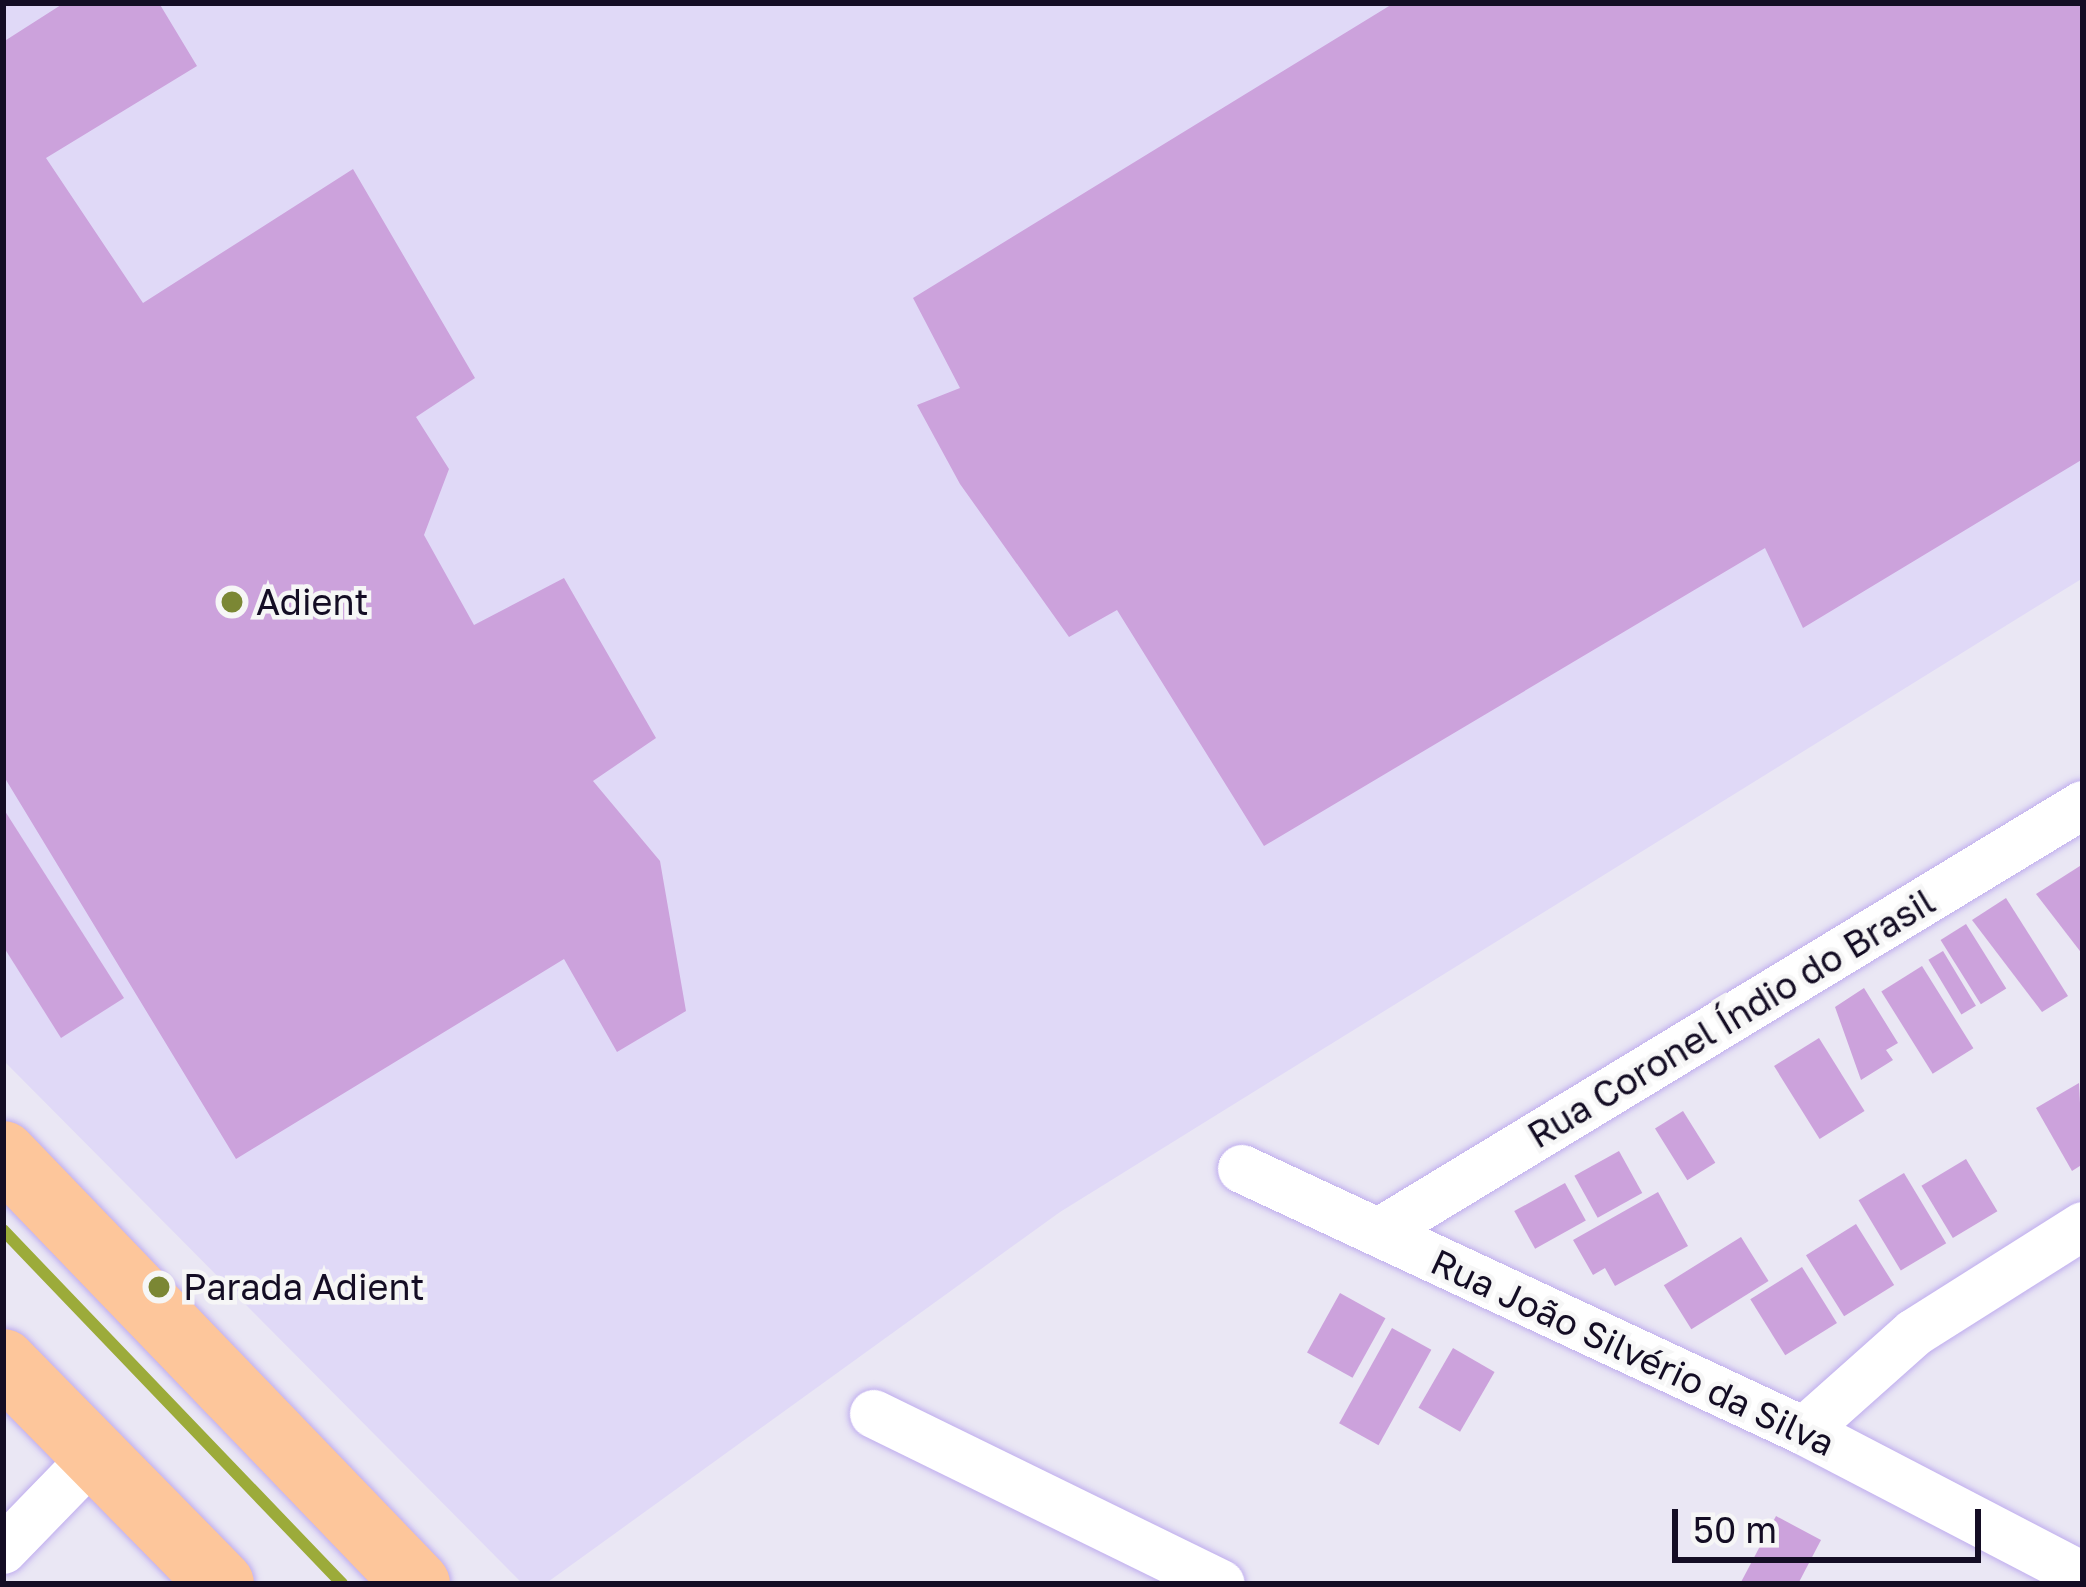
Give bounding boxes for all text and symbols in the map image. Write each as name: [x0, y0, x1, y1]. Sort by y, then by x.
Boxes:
place label: Adient: [256, 580, 369, 624]
marker: Adient: [219, 589, 245, 615]
street label: Rua Coronel Índio do Brasil: [1520, 879, 1942, 1157]
street label: Rua João Silvério da Silva: [1425, 1239, 1841, 1465]
place label: Parada Adient: [183, 1265, 425, 1309]
marker: Parada Adient: [146, 1274, 172, 1300]
scale bar: [1678, 1485, 1987, 1559]
text: 50 m: [1693, 1508, 1777, 1551]

